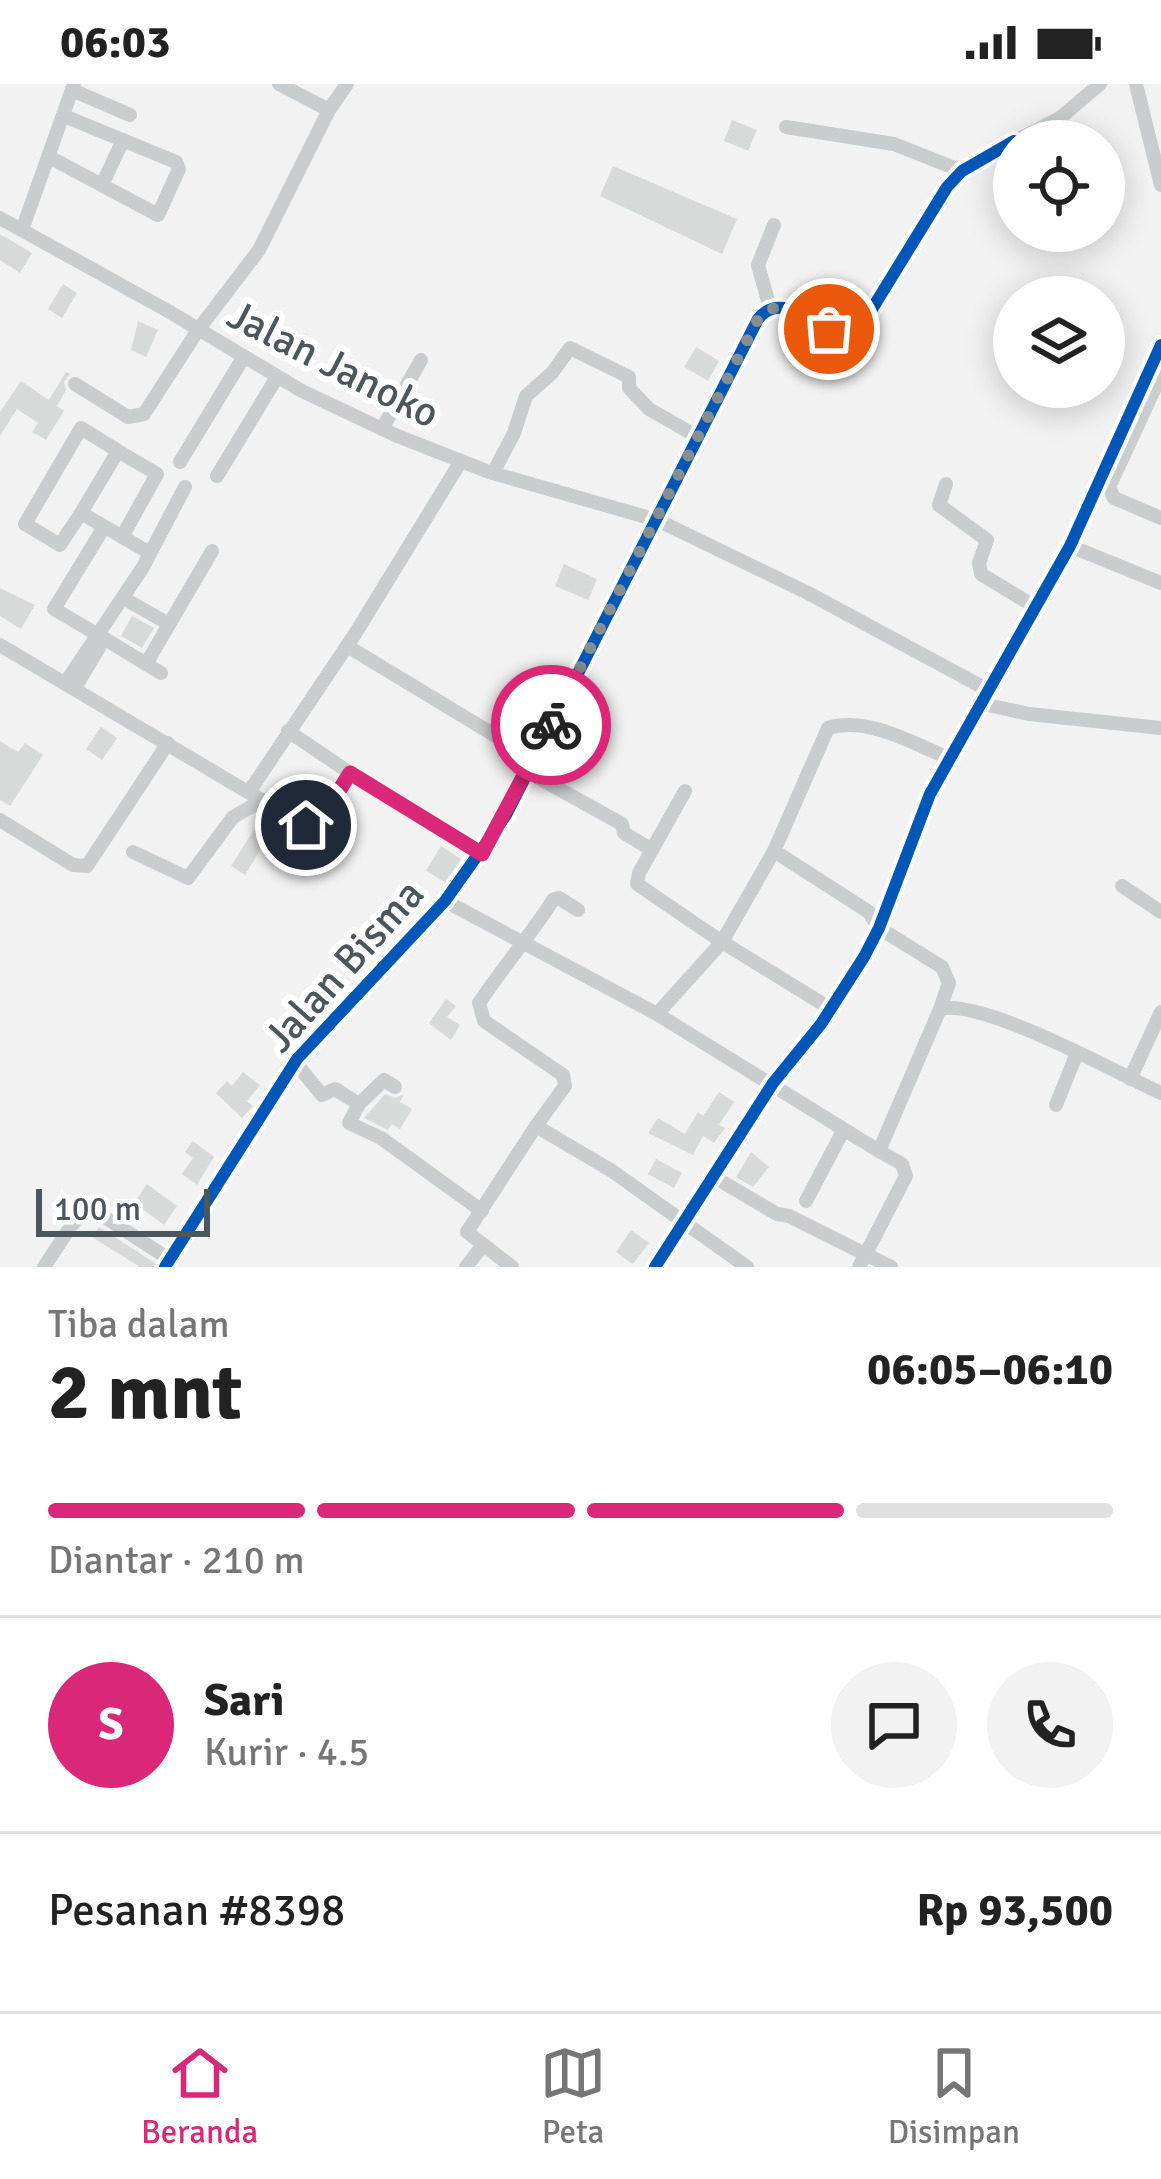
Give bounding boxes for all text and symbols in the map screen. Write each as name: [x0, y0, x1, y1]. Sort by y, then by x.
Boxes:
text: 06:03: [60, 15, 170, 70]
map controls: [993, 120, 1125, 408]
button: locate: [993, 120, 1125, 252]
button: layers: [993, 276, 1125, 408]
pin: [778, 278, 880, 380]
street label: Jalan Janoko: [219, 289, 448, 439]
icon: bag: [796, 296, 862, 362]
courier: [491, 665, 611, 785]
icon: bike: [518, 692, 584, 758]
pin: [255, 774, 357, 876]
icon: home: [273, 792, 339, 858]
street label: Jalan Bisma: [253, 869, 435, 1063]
scale bar: [36, 1183, 210, 1236]
text: 100 m: [54, 1189, 141, 1230]
text: Tiba dalam: [48, 1300, 230, 1348]
text: 06:05–06:10: [867, 1342, 1113, 1397]
text: 2 mnt: [48, 1345, 242, 1441]
text: Diantar · 210 m: [48, 1536, 305, 1584]
button: chat: [831, 1662, 957, 1788]
button: phone: [987, 1662, 1113, 1788]
text: Sari: [204, 1673, 284, 1728]
text: S: [98, 1697, 124, 1752]
text: Kurir · 4.5: [204, 1728, 369, 1776]
text: Pesanan #8398: [48, 1883, 345, 1938]
text: Rp 93,500: [916, 1883, 1113, 1938]
tab: Beranda: [141, 2040, 258, 2153]
tab: Peta: [540, 2040, 606, 2153]
tab: Disimpan: [888, 2040, 1020, 2153]

